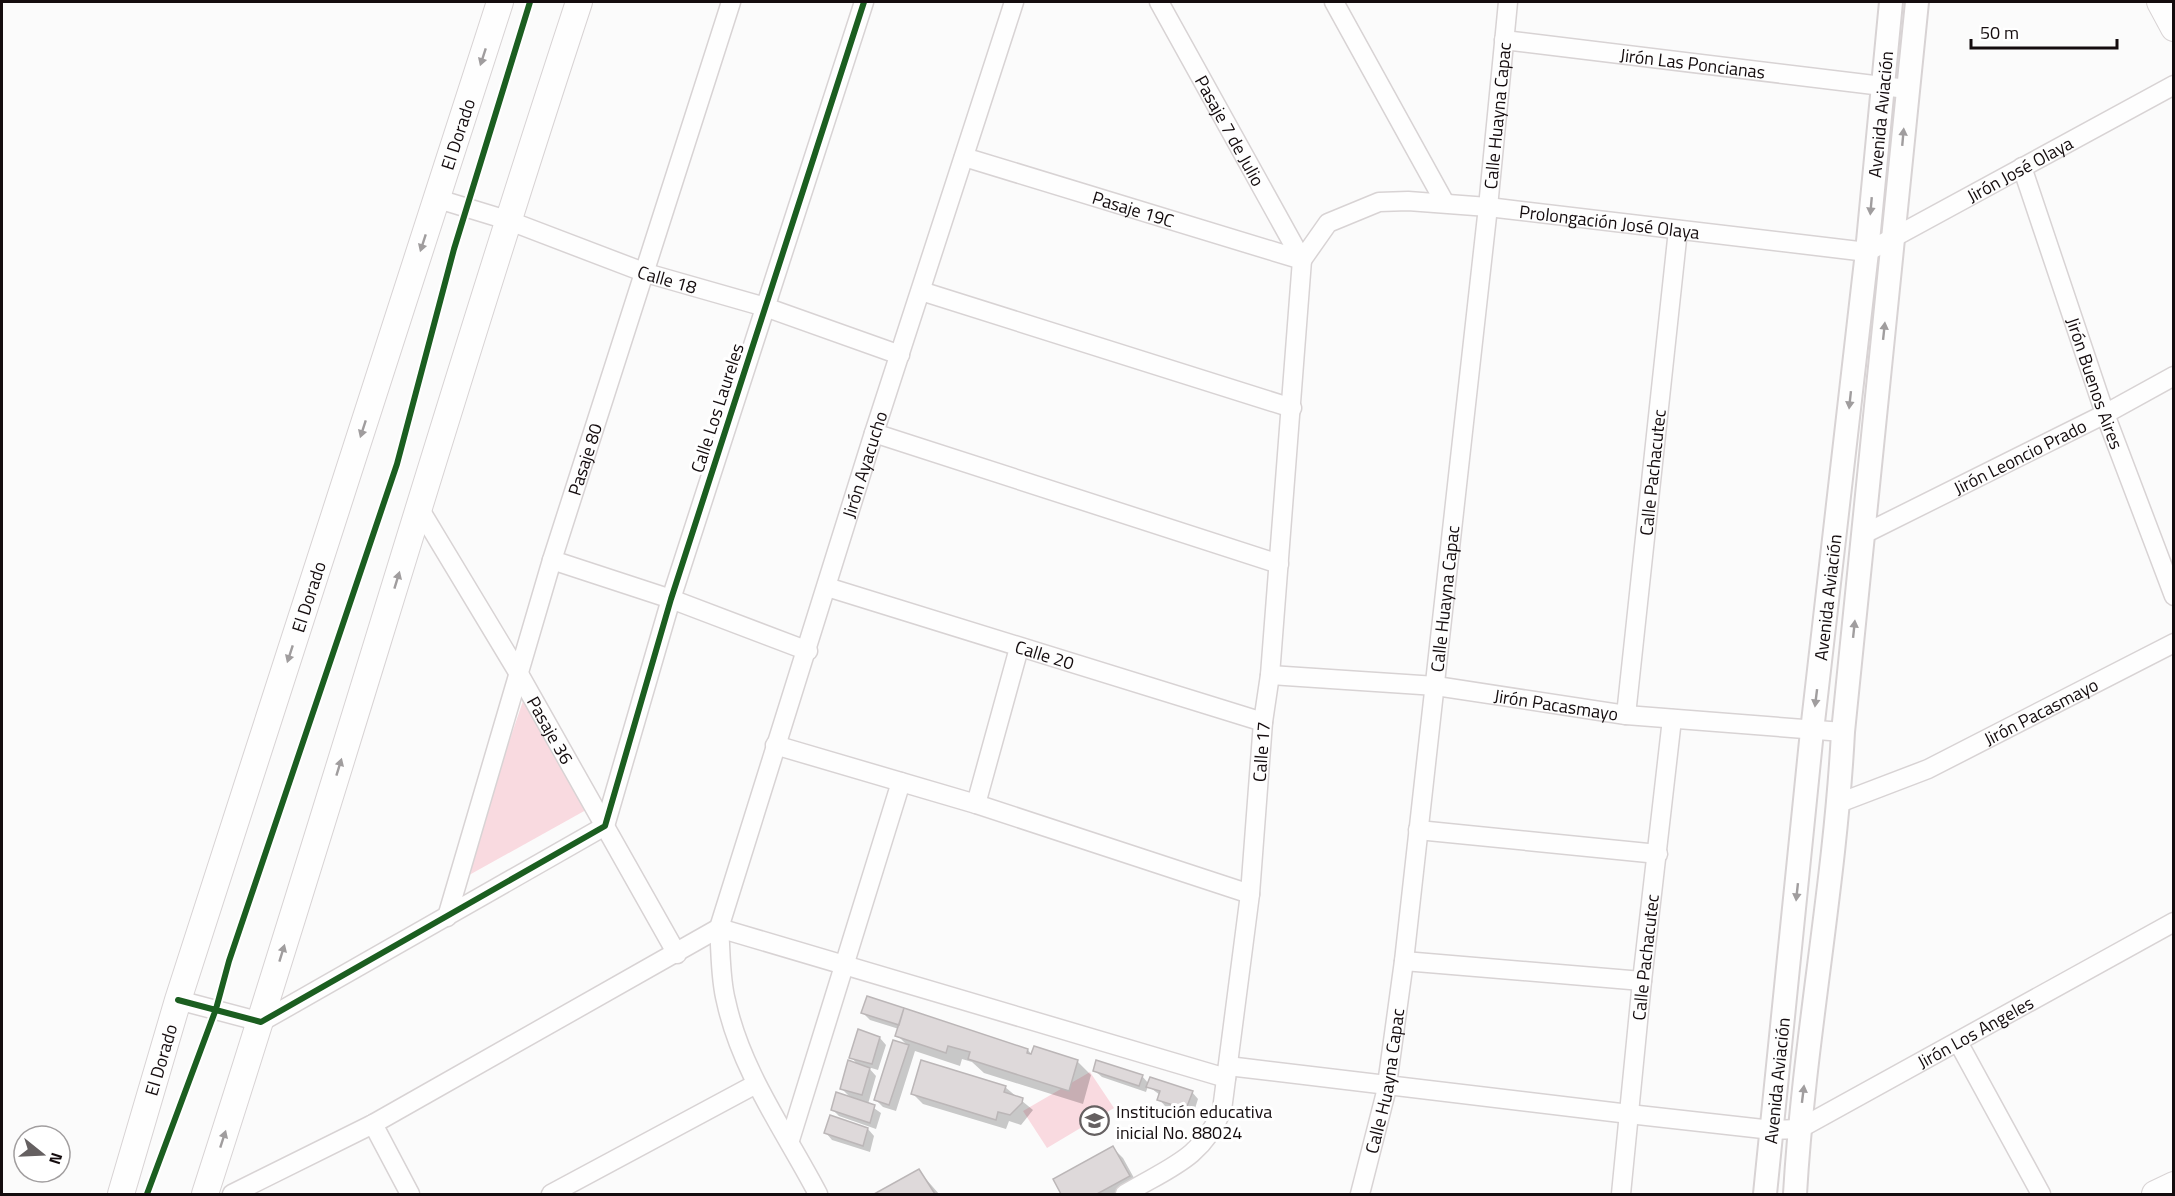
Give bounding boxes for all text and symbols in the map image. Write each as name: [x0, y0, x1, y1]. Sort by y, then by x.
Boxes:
scale bar: [1971, 12, 2116, 50]
text: 50 m: [1980, 19, 2019, 46]
street label: Calle Huayna Capac: [1476, 41, 1518, 190]
street label: Jirón Las Poncianas: [1618, 41, 1767, 85]
one-way arrow: [477, 48, 487, 66]
street label: Avenida Aviación: [1861, 50, 1900, 179]
street label: Pasaje 7 de Julio: [1189, 70, 1272, 191]
street label: El Dorado: [433, 95, 482, 173]
one-way arrow: [1898, 127, 1908, 146]
street label: Jirón José Olaya: [1962, 129, 2077, 209]
street label: Pasaje 19C: [1089, 183, 1178, 234]
street label: Prolongación José Olaya: [1518, 197, 1701, 246]
one-way arrow: [1866, 197, 1876, 216]
one-way arrow: [418, 234, 428, 252]
street label: Calle 18: [634, 258, 700, 300]
street label: Jirón Buenos Aires: [2060, 313, 2131, 453]
one-way arrow: [1879, 321, 1889, 340]
street label: Calle Los Laureles: [683, 340, 751, 476]
one-way arrow: [1846, 390, 1855, 409]
street label: Jirón Ayacucho: [835, 407, 894, 521]
street label: Calle Pachacutec: [1632, 408, 1672, 537]
street label: Jirón Leoncio Prado: [1949, 412, 2091, 501]
one-way arrow: [358, 420, 368, 438]
street label: Pasaje 80: [560, 420, 609, 499]
street label: Calle Huayna Capac: [1423, 524, 1466, 674]
street label: Avenida Aviación: [1807, 533, 1848, 662]
street label: El Dorado: [284, 558, 332, 636]
one-way arrow: [393, 571, 402, 589]
one-way arrow: [1849, 620, 1859, 639]
street label: Calle 20: [1012, 633, 1078, 676]
one-way arrow: [285, 645, 295, 663]
street label: Jirón Pacasmayo: [1979, 671, 2103, 752]
street label: Jirón Pacasmayo: [1492, 682, 1620, 727]
one-way arrow: [1811, 688, 1821, 707]
street label: Pasaje 36: [521, 691, 581, 769]
street label: Calle 17: [1245, 721, 1276, 783]
one-way arrow: [335, 758, 344, 776]
one-way arrow: [1792, 882, 1802, 901]
street label: Calle Pachacutec: [1625, 892, 1665, 1022]
one-way arrow: [278, 944, 287, 962]
street label: Jirón Los Angeles: [1912, 989, 2038, 1075]
street label: Calle Huayna Capac: [1357, 1006, 1411, 1156]
street label: Avenida Aviación: [1757, 1016, 1796, 1145]
street label: El Dorado: [137, 1021, 184, 1099]
one-way arrow: [1798, 1085, 1808, 1104]
place label: Institución educativa inicial No. 88024: [1116, 1098, 1272, 1146]
school or university icon: Institución educativa inicial No. 88024: [1079, 1105, 1111, 1137]
north arrow: [12, 1124, 72, 1184]
one-way arrow: [219, 1130, 228, 1148]
text: N: [43, 1150, 69, 1168]

